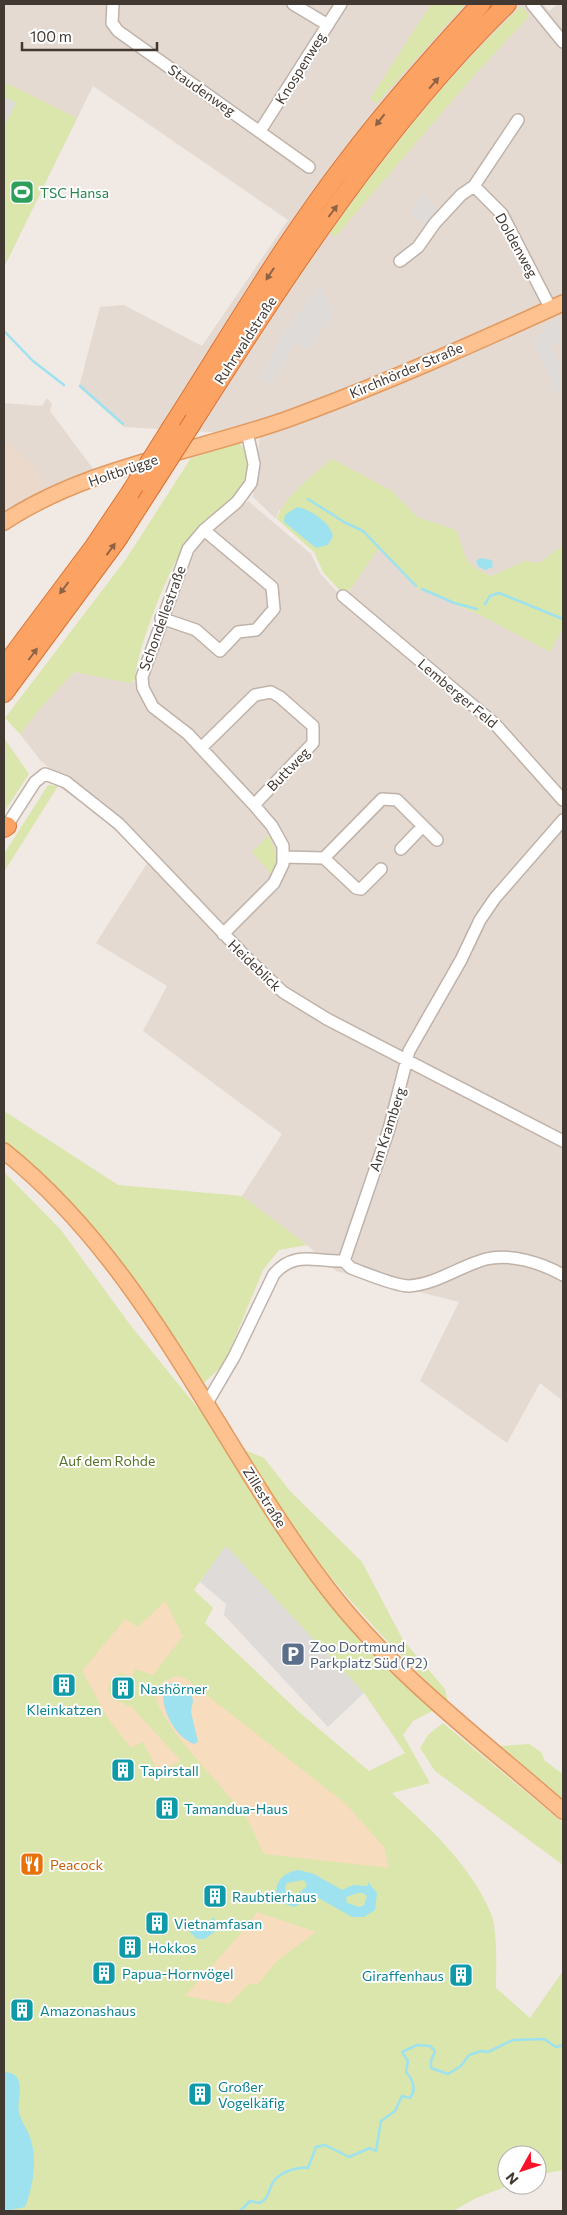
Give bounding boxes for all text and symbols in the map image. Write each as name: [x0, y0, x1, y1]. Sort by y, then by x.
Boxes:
scale bar: [22, 20, 158, 52]
text: 100 m: [30, 27, 72, 45]
street label: Knospenweg: [271, 29, 329, 107]
street label: Staudenweg: [165, 61, 239, 120]
one-way arrow: [428, 78, 440, 90]
one-way arrow: [374, 113, 385, 126]
sports icon: TSC Hansa: [9, 179, 35, 205]
place label: TSC Hansa: [40, 184, 109, 201]
one-way arrow: [328, 204, 338, 218]
street label: Doldenweg: [492, 210, 542, 281]
one-way arrow: [265, 268, 275, 281]
street label: Ruhrwaldstraße: [210, 293, 280, 387]
street label: Kirchhörder Straße: [347, 338, 465, 402]
street label: Holtbrügge: [86, 450, 160, 490]
one-way arrow: [106, 542, 116, 556]
street label: Schondellestraße: [135, 563, 189, 673]
one-way arrow: [59, 581, 69, 595]
one-way arrow: [28, 648, 39, 661]
street label: Lemberger Feld: [415, 655, 501, 731]
street label: Buttweg: [263, 743, 313, 794]
street label: Heideblick: [225, 936, 285, 995]
street label: Am Kramberg: [365, 1084, 409, 1173]
park label: Auf dem Rohde: [59, 1452, 155, 1469]
street label: Zillestraße: [240, 1464, 290, 1530]
place label: Zoo Dortmund Parkplatz Süd (P2): [310, 1638, 428, 1671]
parking icon: Zoo Dortmund Parkplatz Süd (P2): [280, 1641, 306, 1667]
building icon: Kleinkatzen: [51, 1672, 77, 1698]
building icon: Nashörner: [110, 1675, 136, 1701]
place label: Nashörner: [140, 1680, 208, 1697]
place label: Kleinkatzen: [27, 1701, 101, 1718]
building icon: Tapirstall: [110, 1757, 136, 1783]
place label: Tapirstall: [140, 1762, 199, 1779]
building icon: Tamandua-Haus: [154, 1795, 180, 1821]
place label: Tamandua-Haus: [184, 1800, 288, 1817]
restaurant icon: Peacock: [19, 1851, 45, 1877]
place label: Peacock: [50, 1856, 103, 1873]
building icon: Raubtierhaus: [202, 1883, 228, 1909]
place label: Raubtierhaus: [232, 1888, 317, 1905]
building icon: Vietnamfasan: [144, 1910, 170, 1936]
place label: Vietnamfasan: [174, 1915, 262, 1932]
building icon: Hokkos: [117, 1934, 143, 1960]
place label: Hokkos: [148, 1939, 196, 1956]
building icon: Papua-Hornvögel: [91, 1960, 117, 1986]
building icon: Giraffenhaus: [448, 1962, 474, 1988]
place label: Papua-Hornvögel: [122, 1965, 233, 1982]
place label: Giraffenhaus: [362, 1967, 444, 1984]
building icon: Amazonashaus: [9, 1997, 35, 2023]
place label: Amazonashaus: [40, 2002, 136, 2019]
place label: Großer Vogelkäfig: [218, 2078, 285, 2111]
building icon: Großer Vogelkäfig: [187, 2081, 213, 2107]
north arrow: [497, 2145, 547, 2195]
text: N: [502, 2169, 522, 2188]

